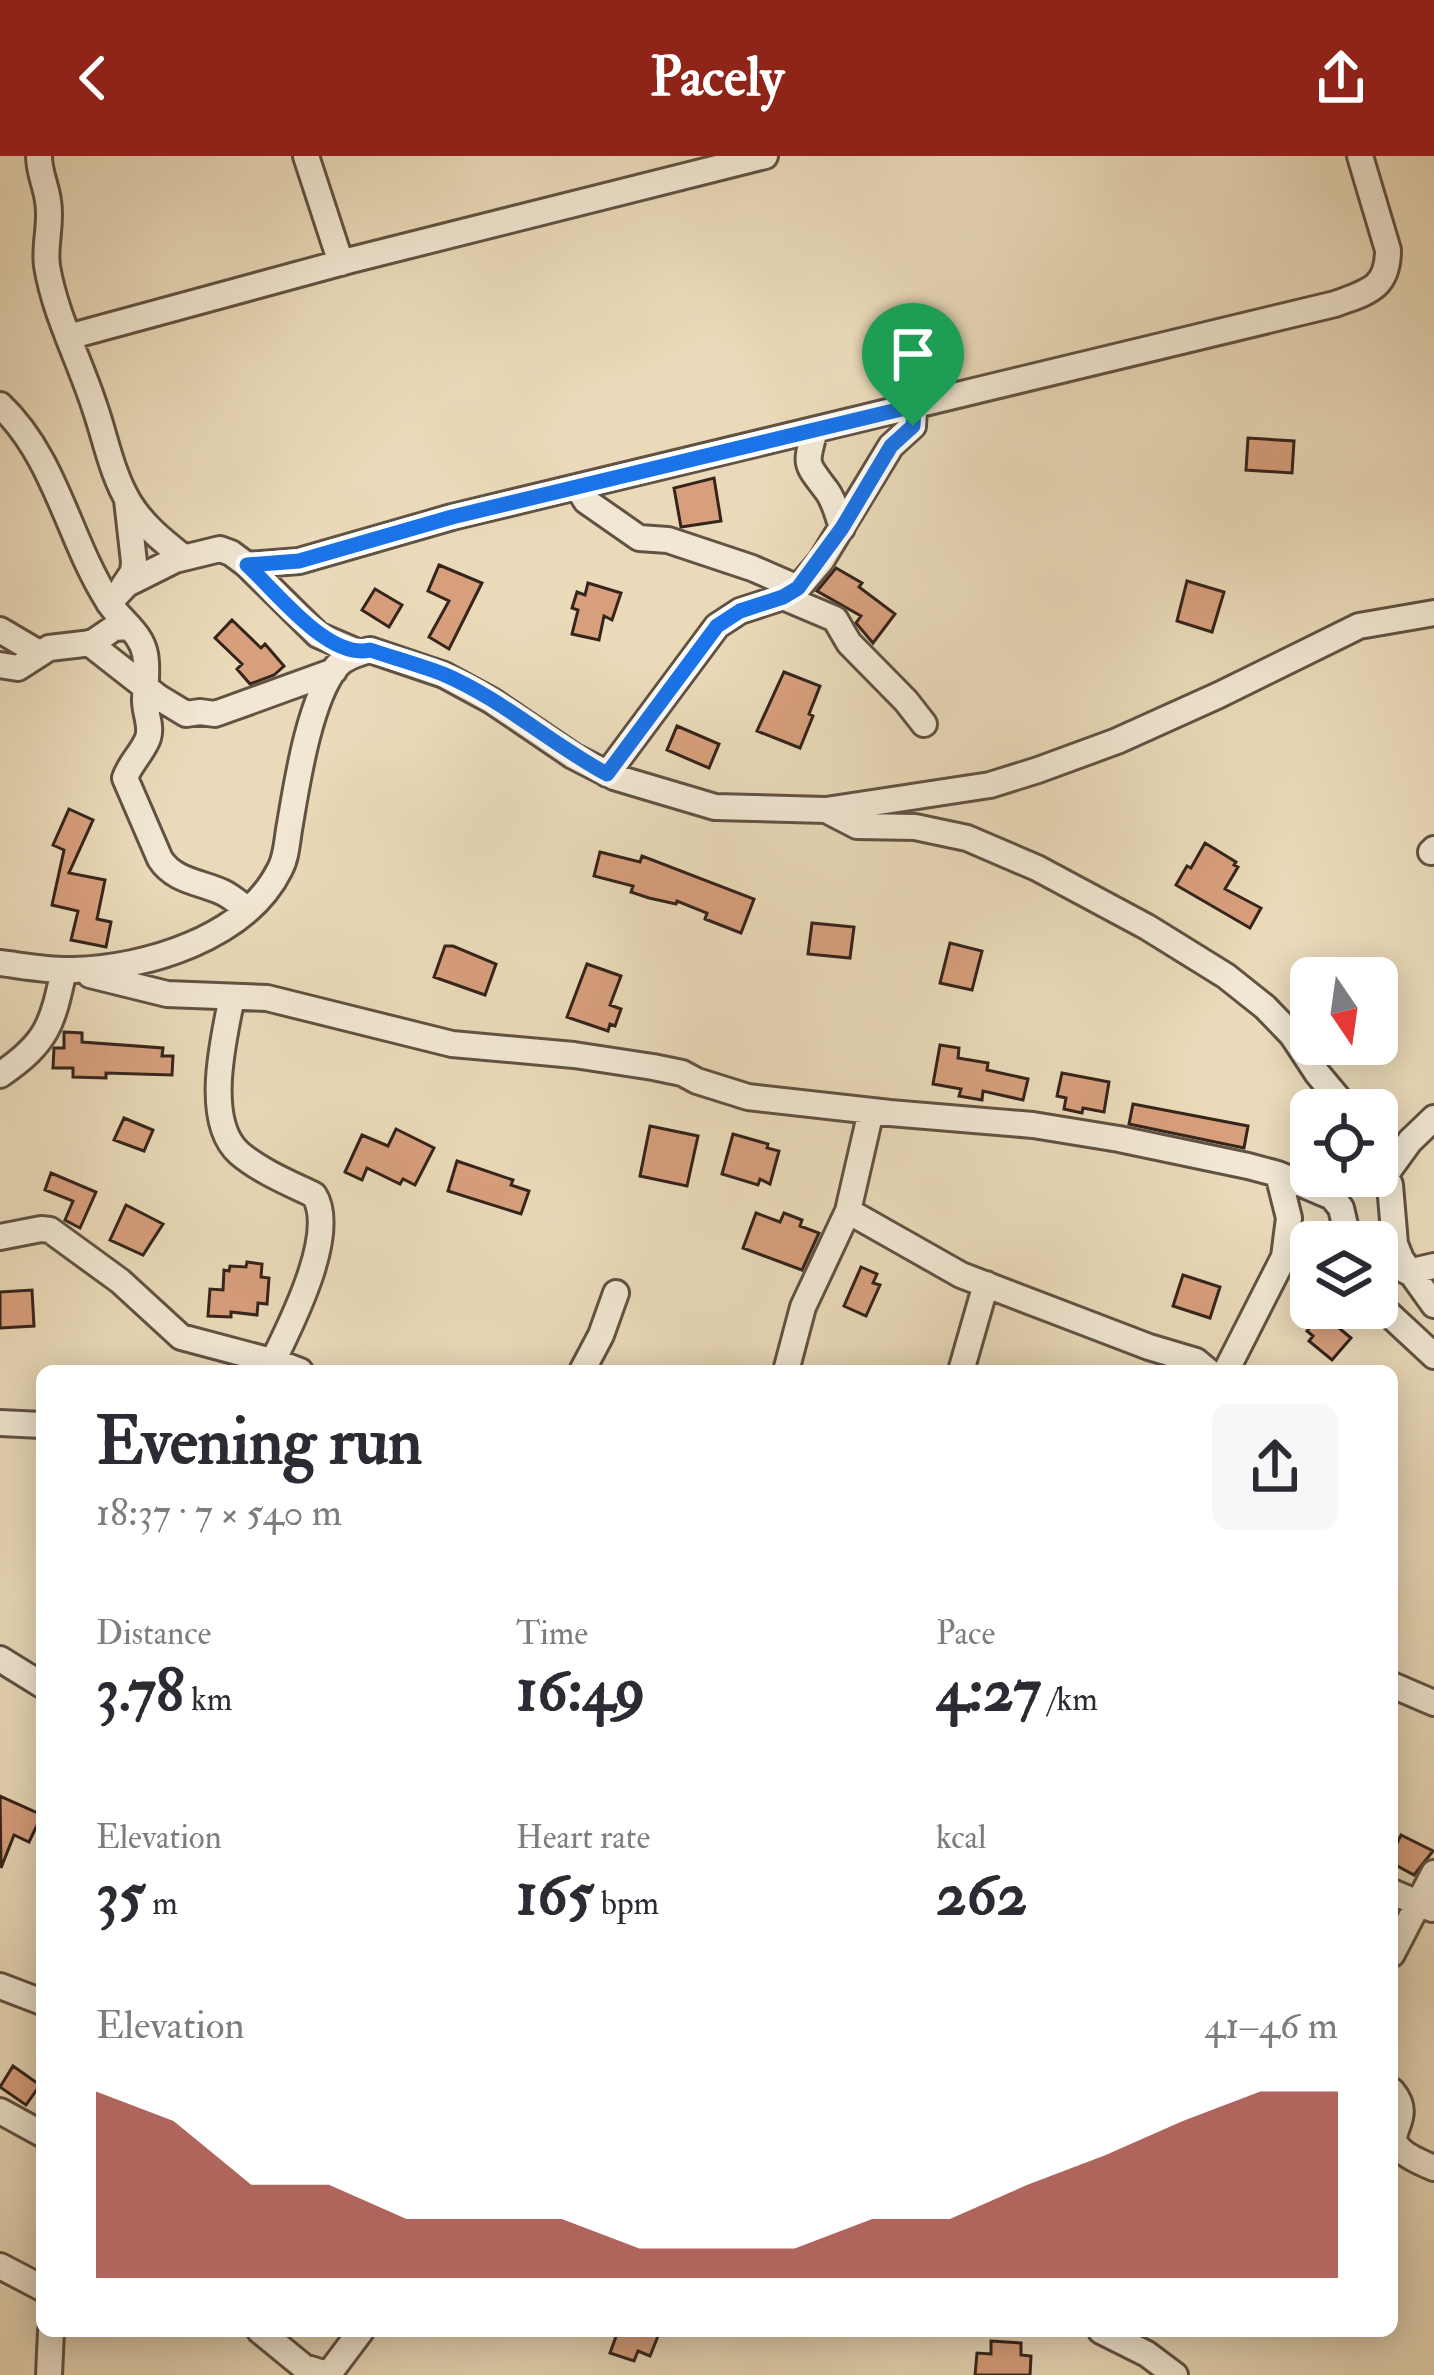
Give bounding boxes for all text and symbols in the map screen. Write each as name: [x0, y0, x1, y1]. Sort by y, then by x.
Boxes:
text: Pacely: [650, 44, 784, 112]
icon: back: [60, 45, 126, 111]
icon: share: [1308, 45, 1374, 111]
pin: [862, 303, 964, 426]
icon: arrive: [880, 321, 946, 387]
north arrow: [1290, 957, 1398, 1065]
map controls: [1290, 957, 1398, 1329]
button: locate: [1290, 1089, 1398, 1197]
button: layers: [1290, 1221, 1398, 1329]
text: Evening run: [96, 1401, 422, 1484]
button: share: [1212, 1404, 1338, 1530]
text: 18:37 · 7 × 540 m: [96, 1488, 342, 1537]
text: Distance: [96, 1613, 211, 1654]
text: Time: [516, 1613, 588, 1654]
text: Pace: [936, 1613, 995, 1654]
text: 3.78: [96, 1654, 184, 1729]
text: 16:49: [516, 1654, 645, 1729]
text: 4:27: [936, 1654, 1041, 1729]
text: km: [184, 1679, 232, 1720]
text: /km: [1041, 1679, 1098, 1720]
text: Elevation: [96, 1817, 222, 1858]
text: Heart rate: [516, 1817, 650, 1858]
text: kcal: [936, 1817, 987, 1858]
text: 35: [96, 1858, 145, 1933]
text: 165: [516, 1858, 594, 1933]
text: 262: [936, 1858, 1027, 1933]
text: m: [145, 1883, 178, 1924]
text: bpm: [594, 1883, 659, 1924]
text: Elevation: [96, 2001, 245, 2050]
text: 41–46 m: [1204, 2001, 1338, 2050]

